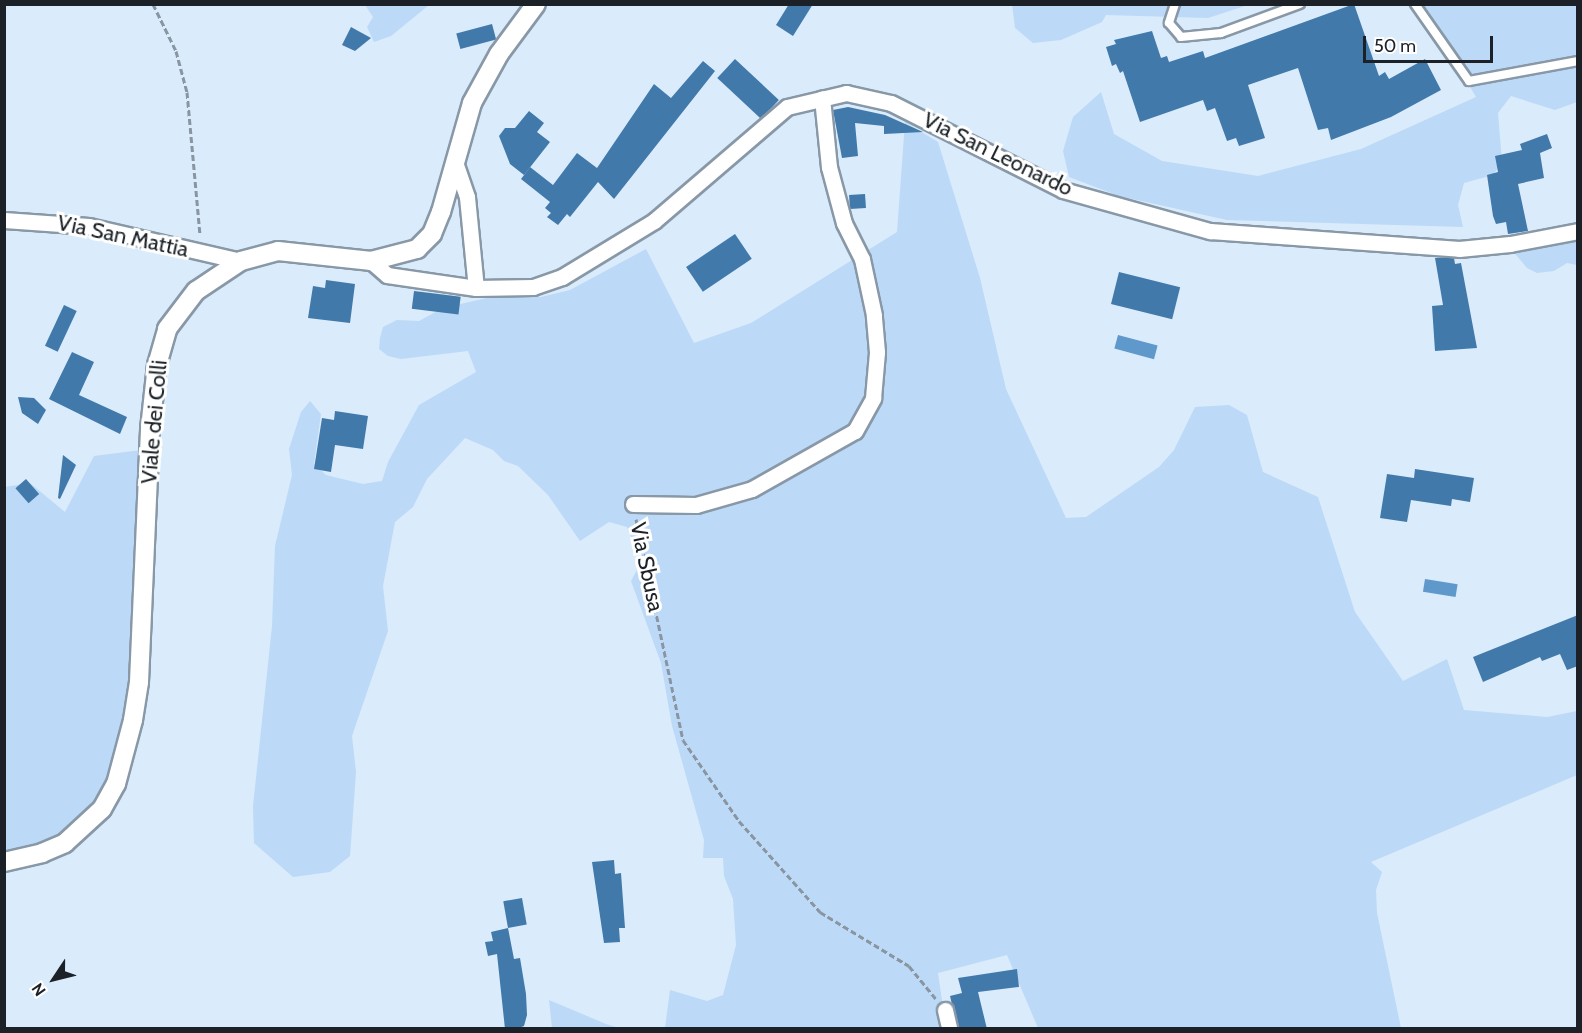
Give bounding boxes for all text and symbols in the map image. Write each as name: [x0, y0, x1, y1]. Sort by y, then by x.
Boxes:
scale bar: [1366, 24, 1496, 62]
text: 50 m: [1374, 35, 1416, 57]
street label: Via San Leonardo: [919, 106, 1077, 202]
street label: Via San Mattia: [55, 209, 191, 263]
street label: Viale dei Colli: [135, 359, 173, 485]
street label: Via Sbusa: [625, 520, 669, 614]
north arrow: [24, 949, 84, 1009]
text: N: [28, 980, 50, 1000]

